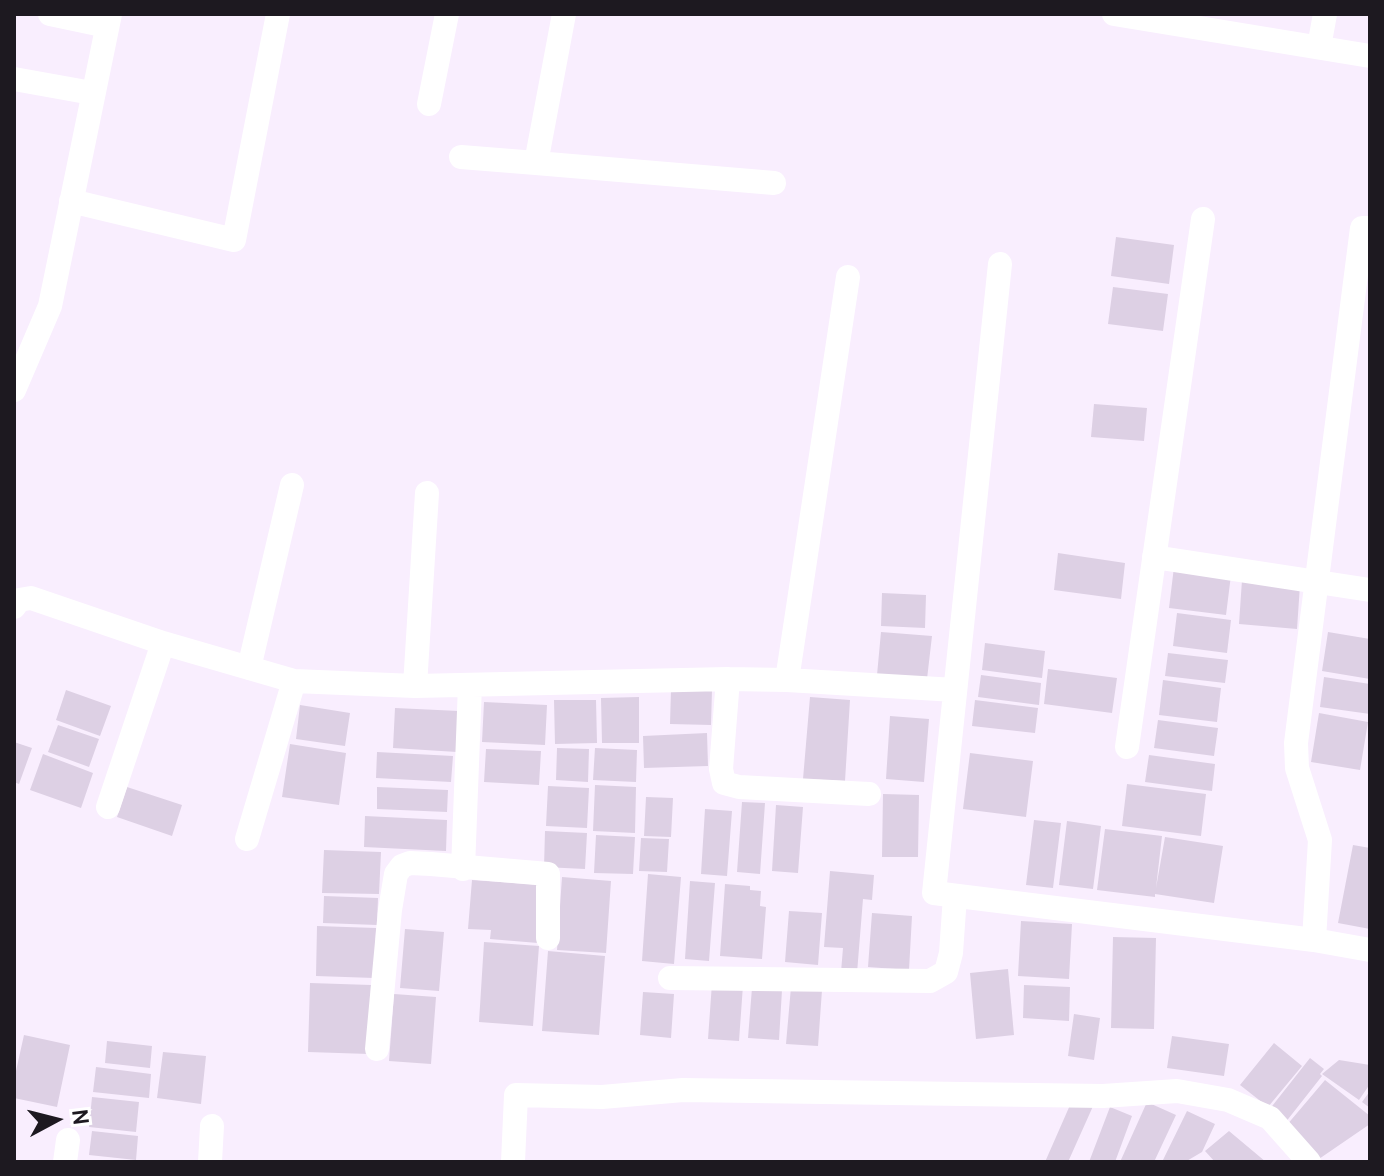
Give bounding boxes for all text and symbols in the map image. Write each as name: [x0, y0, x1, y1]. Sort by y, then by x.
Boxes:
north arrow: [16, 1080, 96, 1160]
text: N: [66, 1108, 95, 1126]

